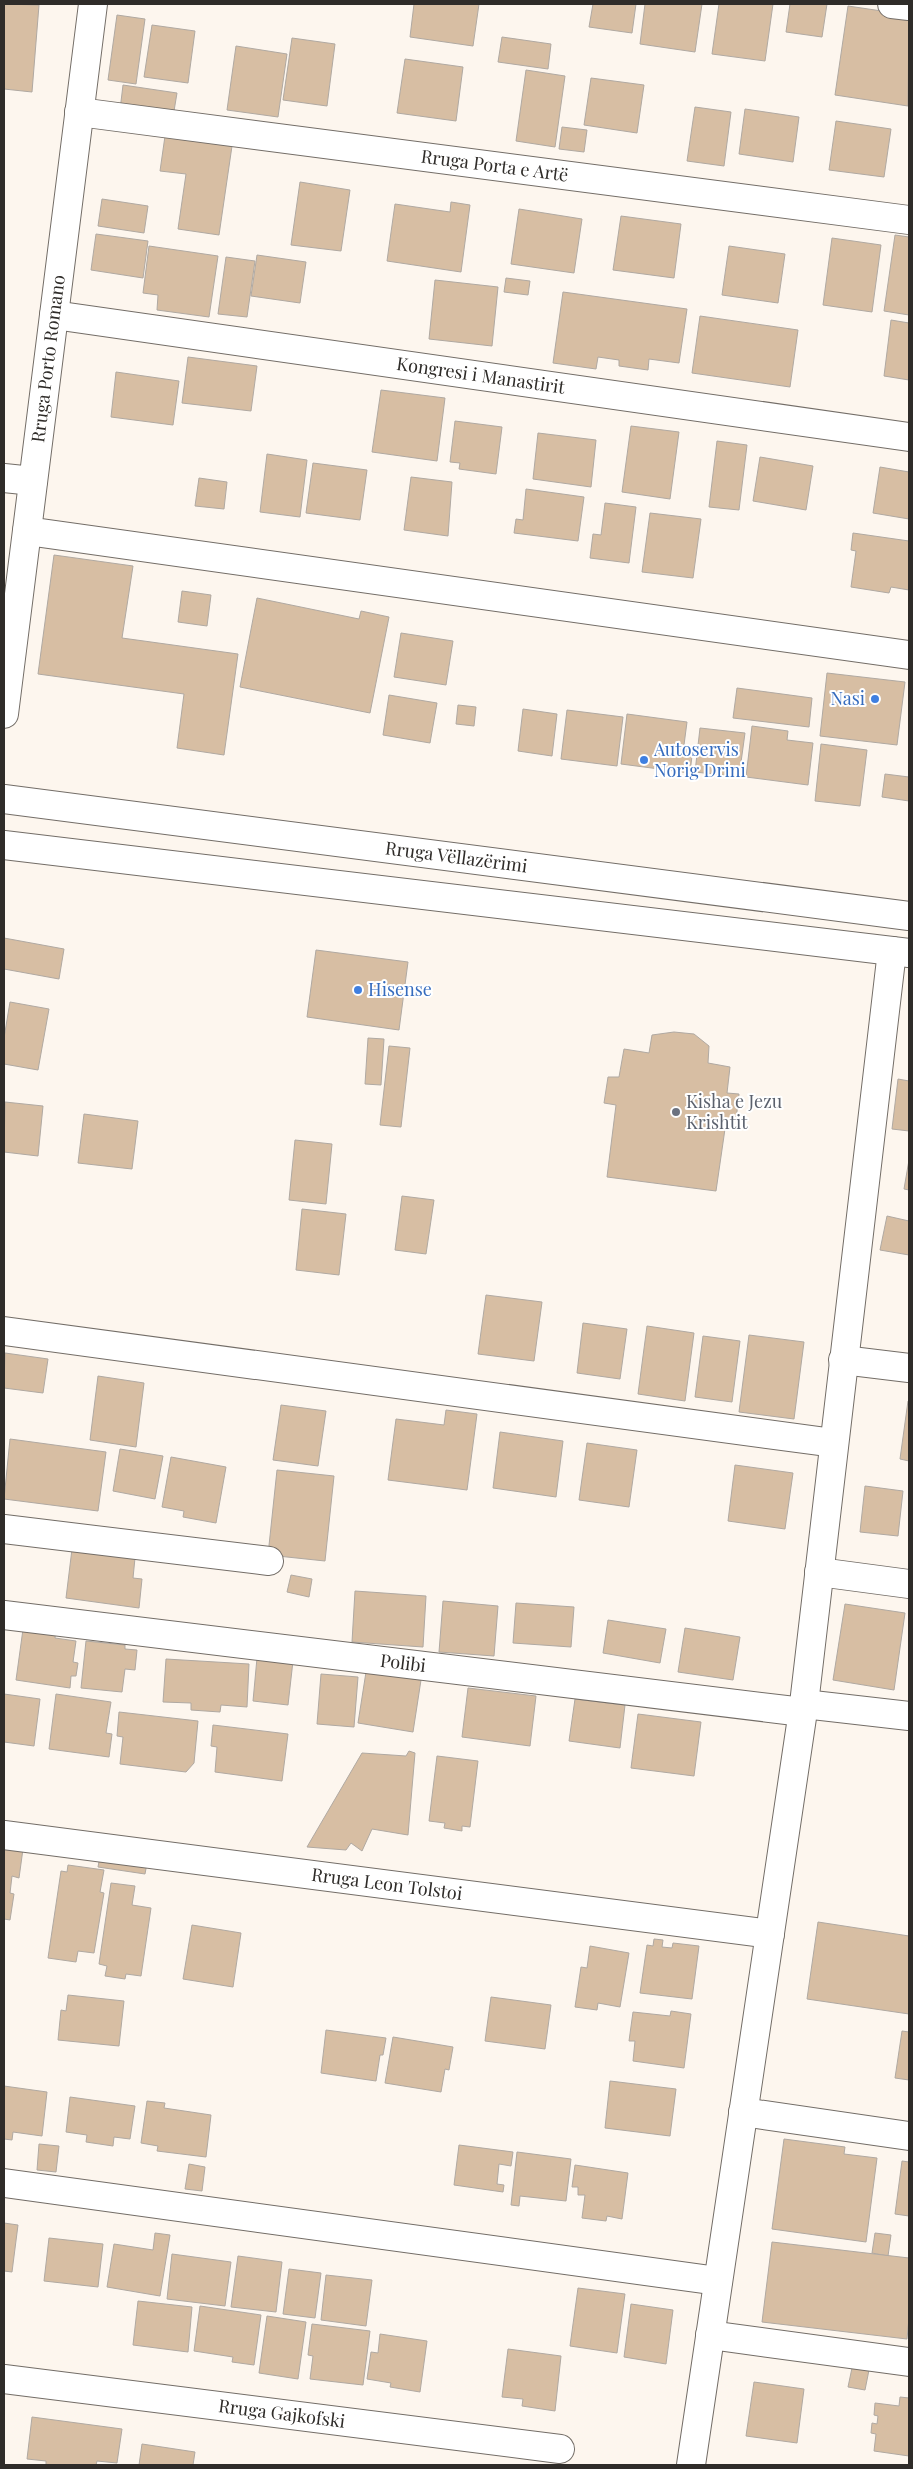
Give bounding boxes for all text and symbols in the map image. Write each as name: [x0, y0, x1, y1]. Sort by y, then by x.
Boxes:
street label: Rruga Porta e Artë: [420, 144, 570, 187]
street label: Rruga Porto Romano: [25, 273, 70, 444]
street label: Kongresi i Manastirit: [395, 351, 567, 399]
place label: Nasi: [830, 686, 865, 710]
marker: Nasi: [869, 693, 881, 705]
place label: Autoservis Norig Drini: [653, 737, 746, 782]
marker: Autoservis Norig Drini: [638, 754, 650, 766]
street label: Rruga Vëllazërimi: [384, 835, 529, 878]
place label: Hisense: [368, 977, 432, 1001]
marker: Hisense: [352, 984, 364, 996]
place label: Kisha e Jezu Krishtit: [686, 1089, 783, 1134]
marker: Kisha e Jezu Krishtit: [670, 1106, 682, 1118]
street label: Polibi: [379, 1648, 427, 1677]
street label: Rruga Leon Tolstoi: [310, 1862, 464, 1905]
street label: Rruga Gajkofski: [217, 2393, 347, 2433]

